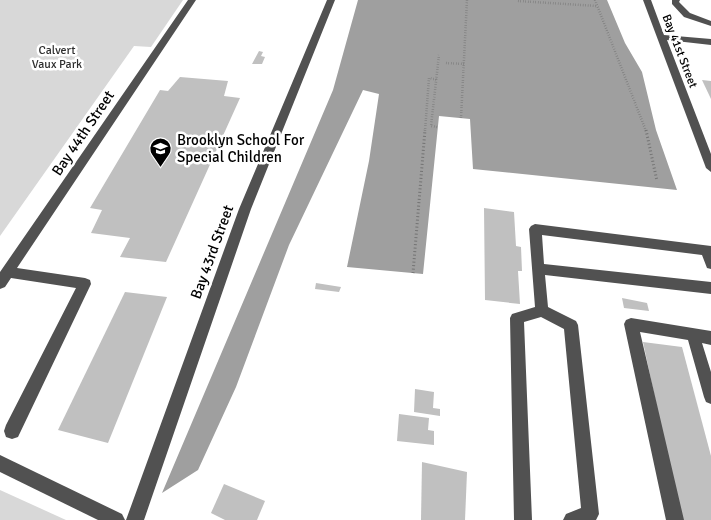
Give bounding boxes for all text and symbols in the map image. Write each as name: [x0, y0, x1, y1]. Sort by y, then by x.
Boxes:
street label: Bay 41st Street: [659, 12, 700, 90]
park label: Calvert Vaux Park: [32, 43, 82, 72]
street label: Bay 44th Street: [48, 87, 118, 179]
place label: Brooklyn School For Special Children: [177, 131, 305, 166]
school or university icon: Brooklyn School For Special Children: [149, 137, 173, 168]
street label: Bay 43rd Street: [187, 203, 237, 301]

